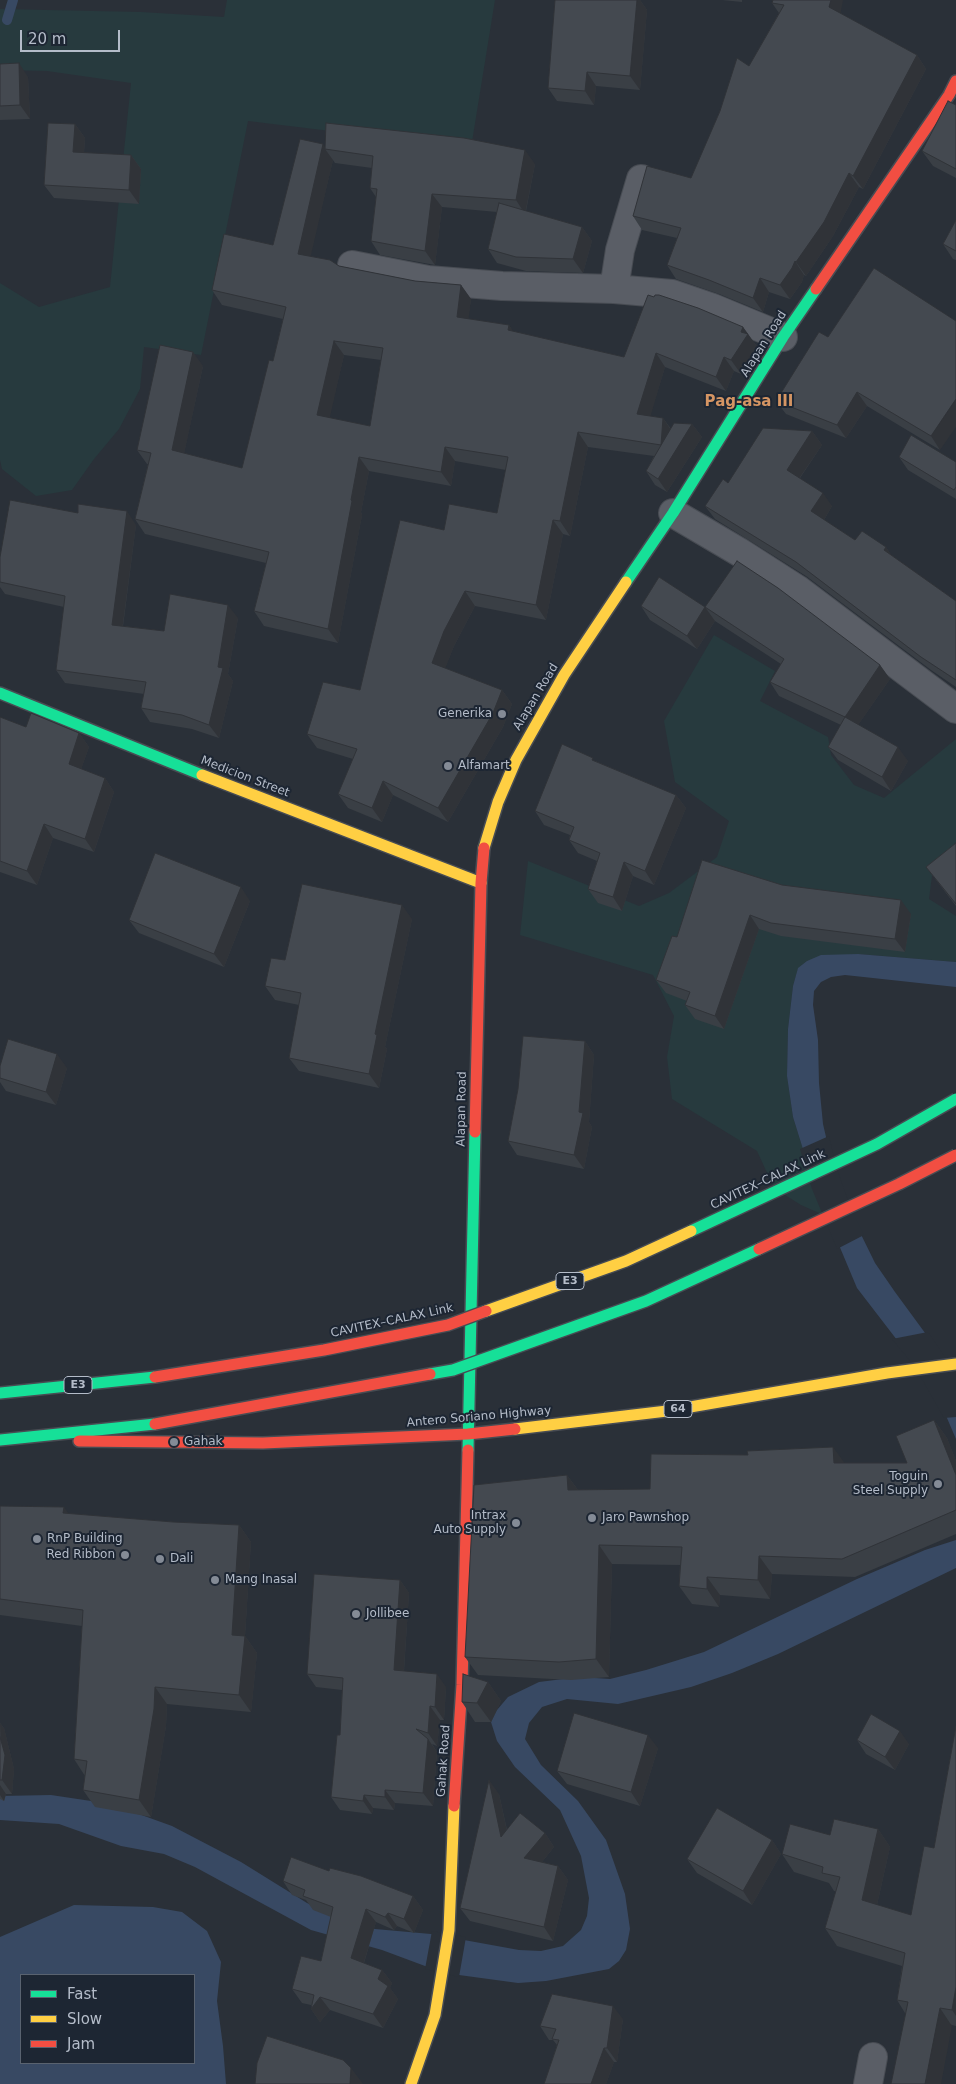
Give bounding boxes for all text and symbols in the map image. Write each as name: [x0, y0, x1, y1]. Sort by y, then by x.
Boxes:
scale bar: [22, 20, 122, 52]
text: 20 m: [28, 30, 66, 48]
street label: Alapan Road: [738, 308, 790, 380]
district label: Pag-asa III: [705, 393, 793, 411]
street label: Alapan Road: [510, 661, 562, 733]
place label: Generika: [438, 707, 492, 721]
marker: Generika: [496, 708, 508, 720]
street label: Medicion Street: [199, 753, 291, 801]
place label: Alfamart: [458, 759, 510, 773]
marker: Alfamart: [442, 760, 454, 772]
street label: Alapan Road: [454, 1071, 470, 1147]
street label: CAVITEX–CALAX Link: [708, 1147, 828, 1213]
road number: E3: [556, 1272, 584, 1290]
street label: CAVITEX–CALAX Link: [329, 1301, 455, 1341]
road number: E3: [64, 1376, 92, 1394]
road number: 64: [664, 1400, 692, 1418]
street label: Antero Soriano Highway: [406, 1404, 552, 1430]
place label: Gahak: [184, 1435, 223, 1449]
marker: Gahak: [168, 1436, 180, 1448]
place label: Toguin Steel Supply: [853, 1470, 928, 1498]
marker: Toguin Steel Supply: [932, 1478, 944, 1490]
place label: Intrax Auto Supply: [433, 1509, 506, 1537]
place label: Jaro Pawnshop: [602, 1511, 689, 1525]
marker: Jaro Pawnshop: [586, 1512, 598, 1524]
marker: Intrax Auto Supply: [510, 1517, 522, 1529]
place label: RnP Building: [47, 1532, 123, 1546]
marker: RnP Building: [31, 1533, 43, 1545]
place label: Red Ribbon: [47, 1548, 115, 1562]
marker: Red Ribbon: [119, 1549, 131, 1561]
place label: Dali: [170, 1552, 193, 1566]
marker: Dali: [154, 1553, 166, 1565]
place label: Mang Inasal: [225, 1573, 297, 1587]
marker: Mang Inasal: [209, 1574, 221, 1586]
place label: Jollibee: [366, 1607, 409, 1621]
marker: Jollibee: [350, 1608, 362, 1620]
street label: Gahak Road: [434, 1724, 454, 1798]
legend: [20, 1974, 195, 2064]
text: Fast: [67, 1985, 97, 2003]
text: Slow: [67, 2010, 102, 2028]
text: Jam: [67, 2035, 95, 2053]

